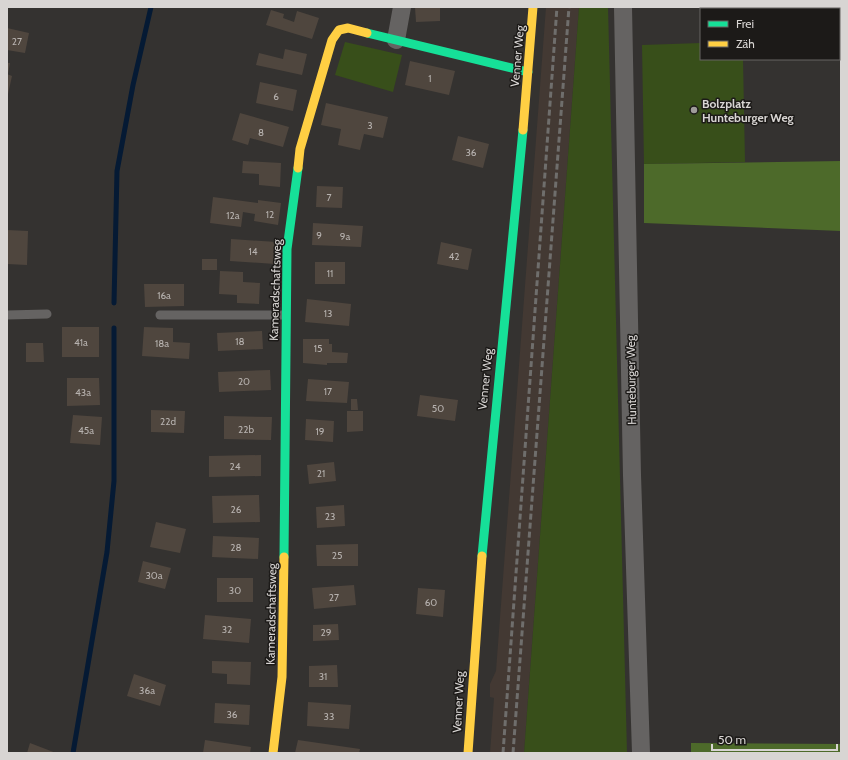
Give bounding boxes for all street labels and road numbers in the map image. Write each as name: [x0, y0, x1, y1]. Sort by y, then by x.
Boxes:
street label: Venner Weg: [507, 24, 527, 87]
street label: Kameradschaftsweg: [266, 238, 284, 341]
street label: Hunteburger Weg: [623, 334, 639, 425]
street label: Venner Weg: [474, 346, 496, 411]
street label: Kameradschaftsweg: [263, 562, 279, 665]
street label: Venner Weg: [449, 670, 467, 733]

